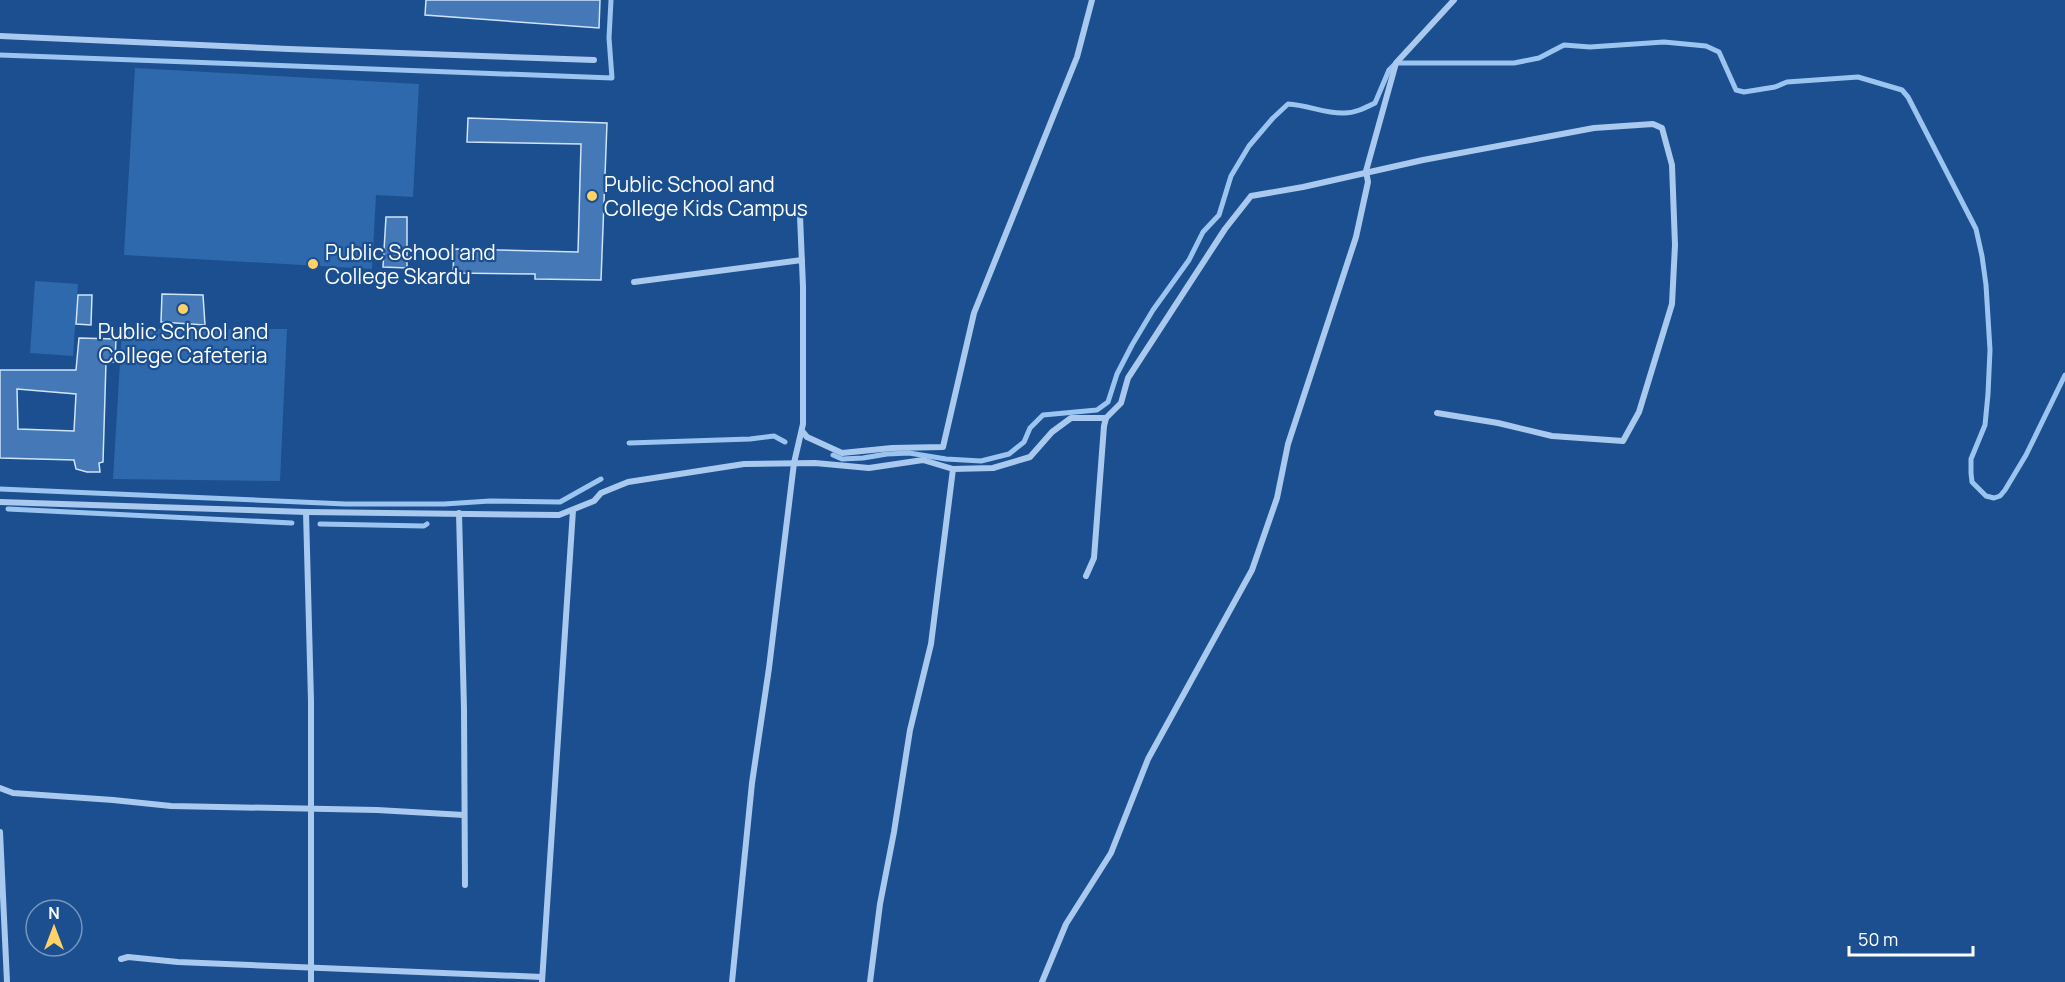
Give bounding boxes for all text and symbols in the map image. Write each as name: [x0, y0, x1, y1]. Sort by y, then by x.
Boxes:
place label: Public School and College Kids Campus: [604, 170, 808, 222]
marker: Public School and College Kids Campus: [585, 189, 599, 203]
place label: Public School and College Skardu: [325, 238, 496, 290]
marker: Public School and College Skardu: [306, 257, 320, 271]
marker: Public School and College Cafeteria: [176, 302, 190, 316]
place label: Public School and College Cafeteria: [98, 317, 268, 369]
north arrow: [24, 898, 84, 958]
text: N: [48, 902, 60, 924]
scale bar: [1849, 919, 1974, 957]
text: 50 m: [1858, 927, 1898, 951]

